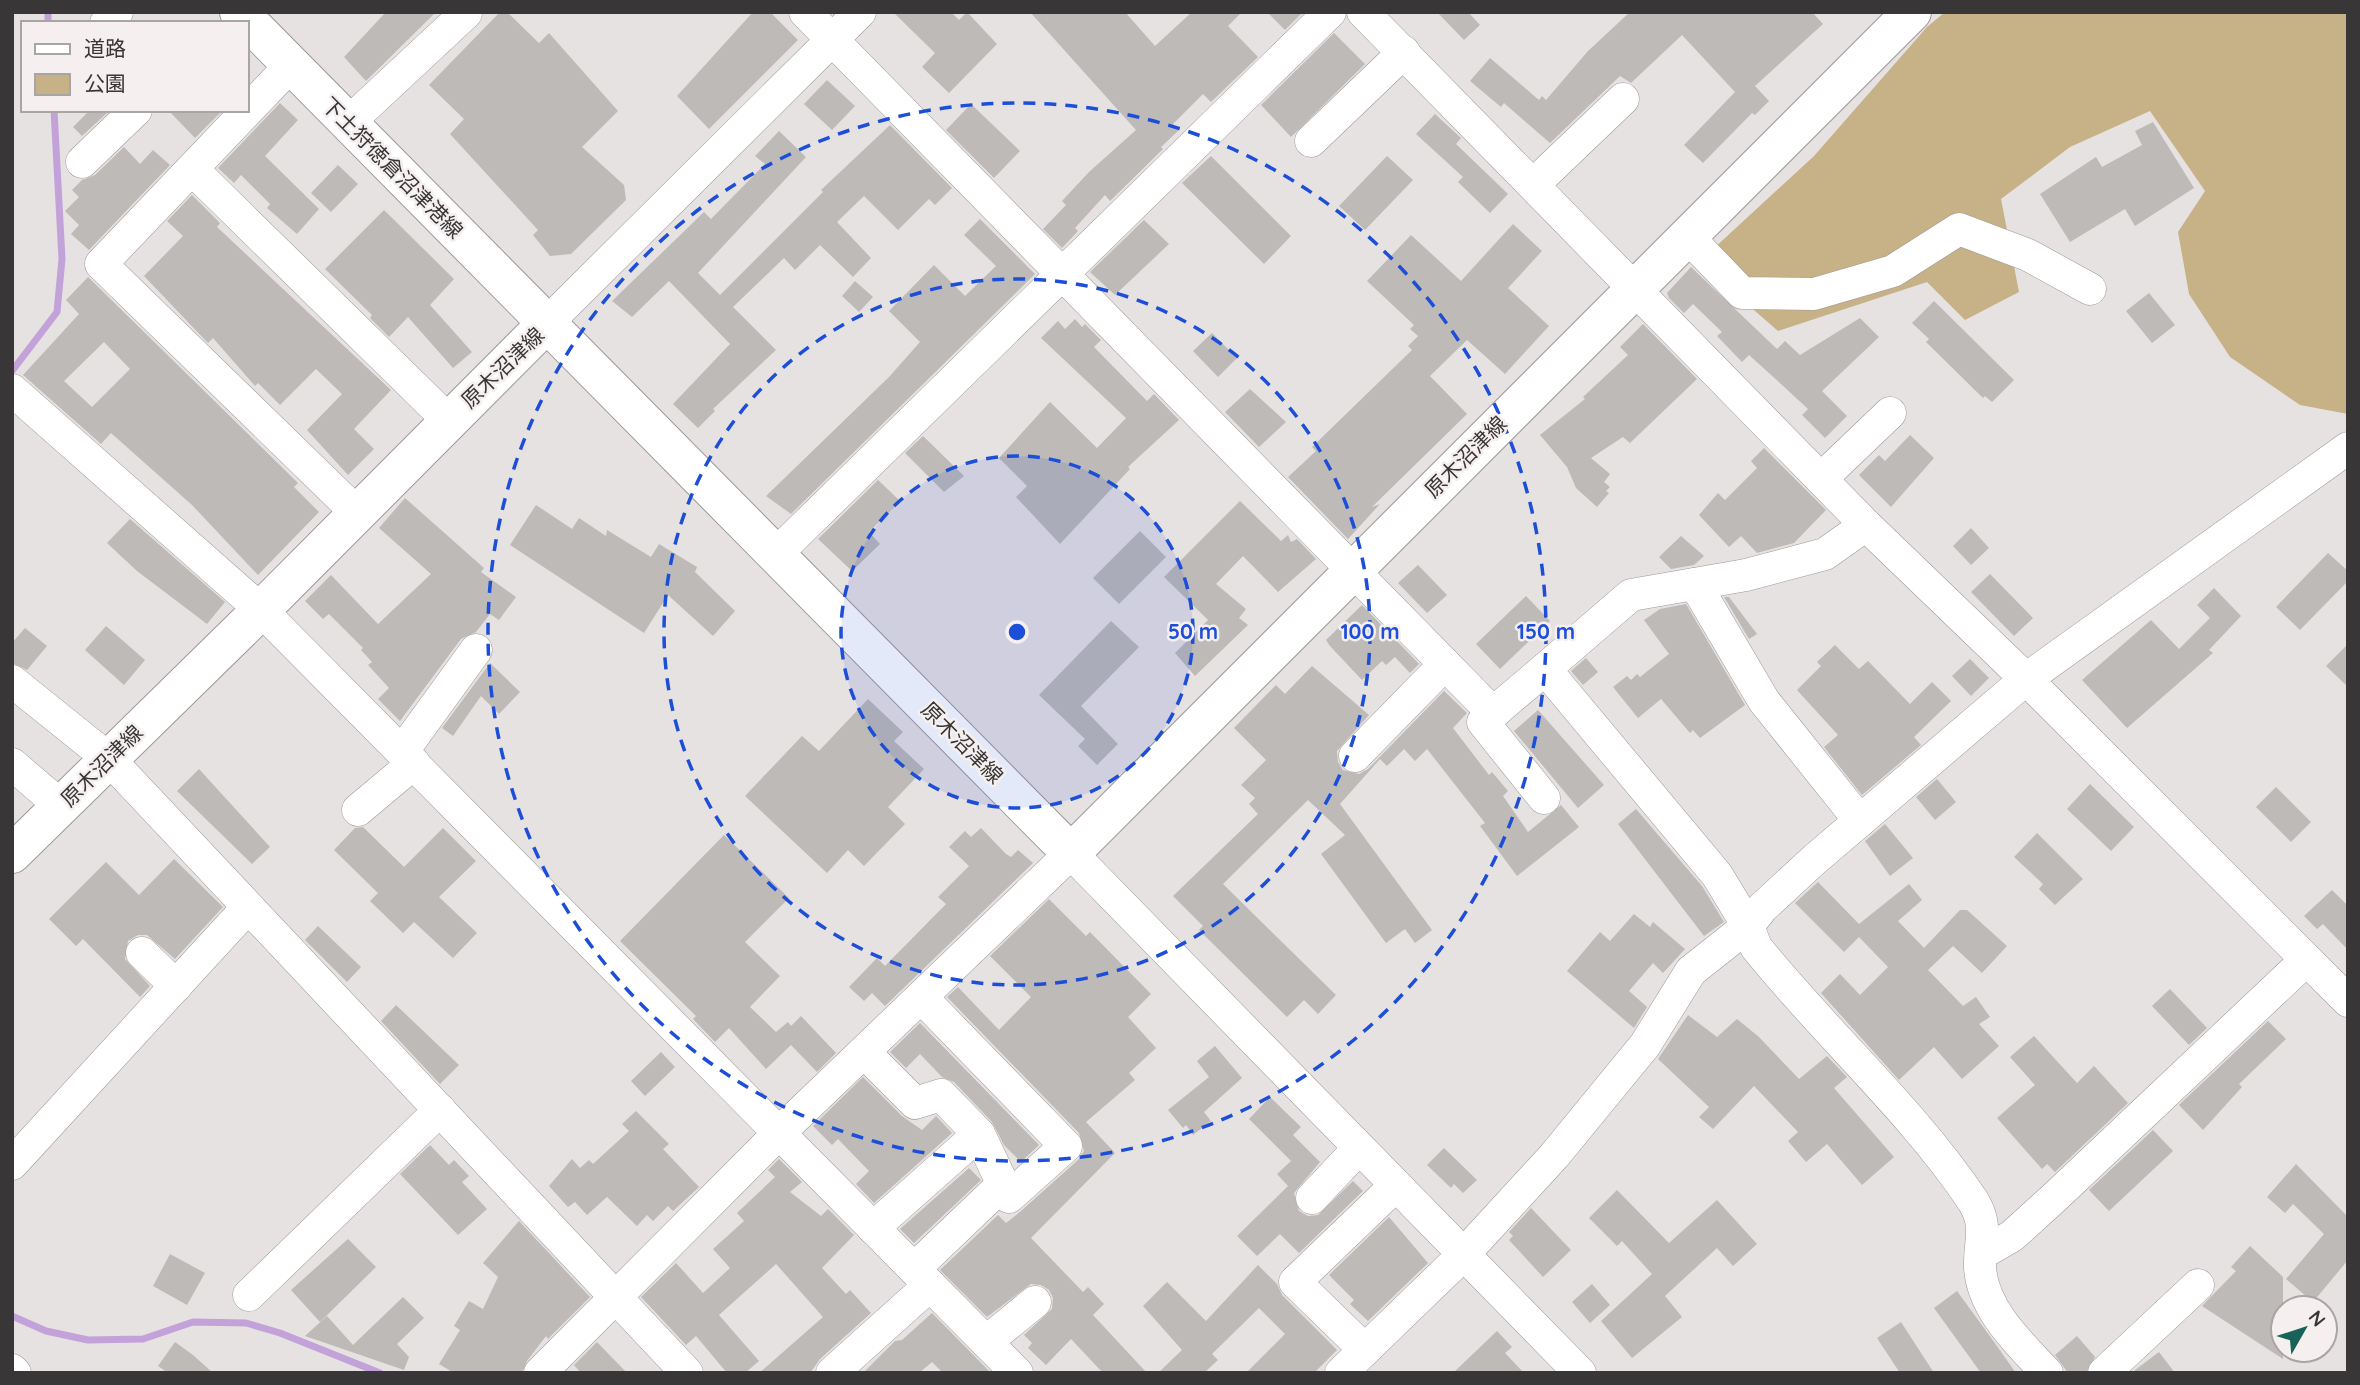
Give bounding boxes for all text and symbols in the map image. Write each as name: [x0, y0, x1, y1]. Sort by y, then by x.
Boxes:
legend: [21, 21, 248, 112]
text: 道路: [84, 35, 126, 61]
text: 公園: [84, 70, 126, 96]
street label: 下土狩徳倉沼津港線: [317, 91, 469, 243]
street label: 原木沼津線: [456, 321, 549, 413]
street label: 原木沼津線: [1419, 410, 1512, 503]
text: 50 m: [1168, 618, 1218, 644]
text: 100 m: [1340, 618, 1400, 644]
text: 150 m: [1517, 618, 1575, 644]
centre of rings: [1005, 620, 1029, 644]
street label: 原木沼津線: [916, 696, 1009, 789]
street label: 原木沼津線: [55, 719, 148, 812]
north arrow: [2269, 1294, 2339, 1364]
text: N: [2303, 1305, 2331, 1331]

